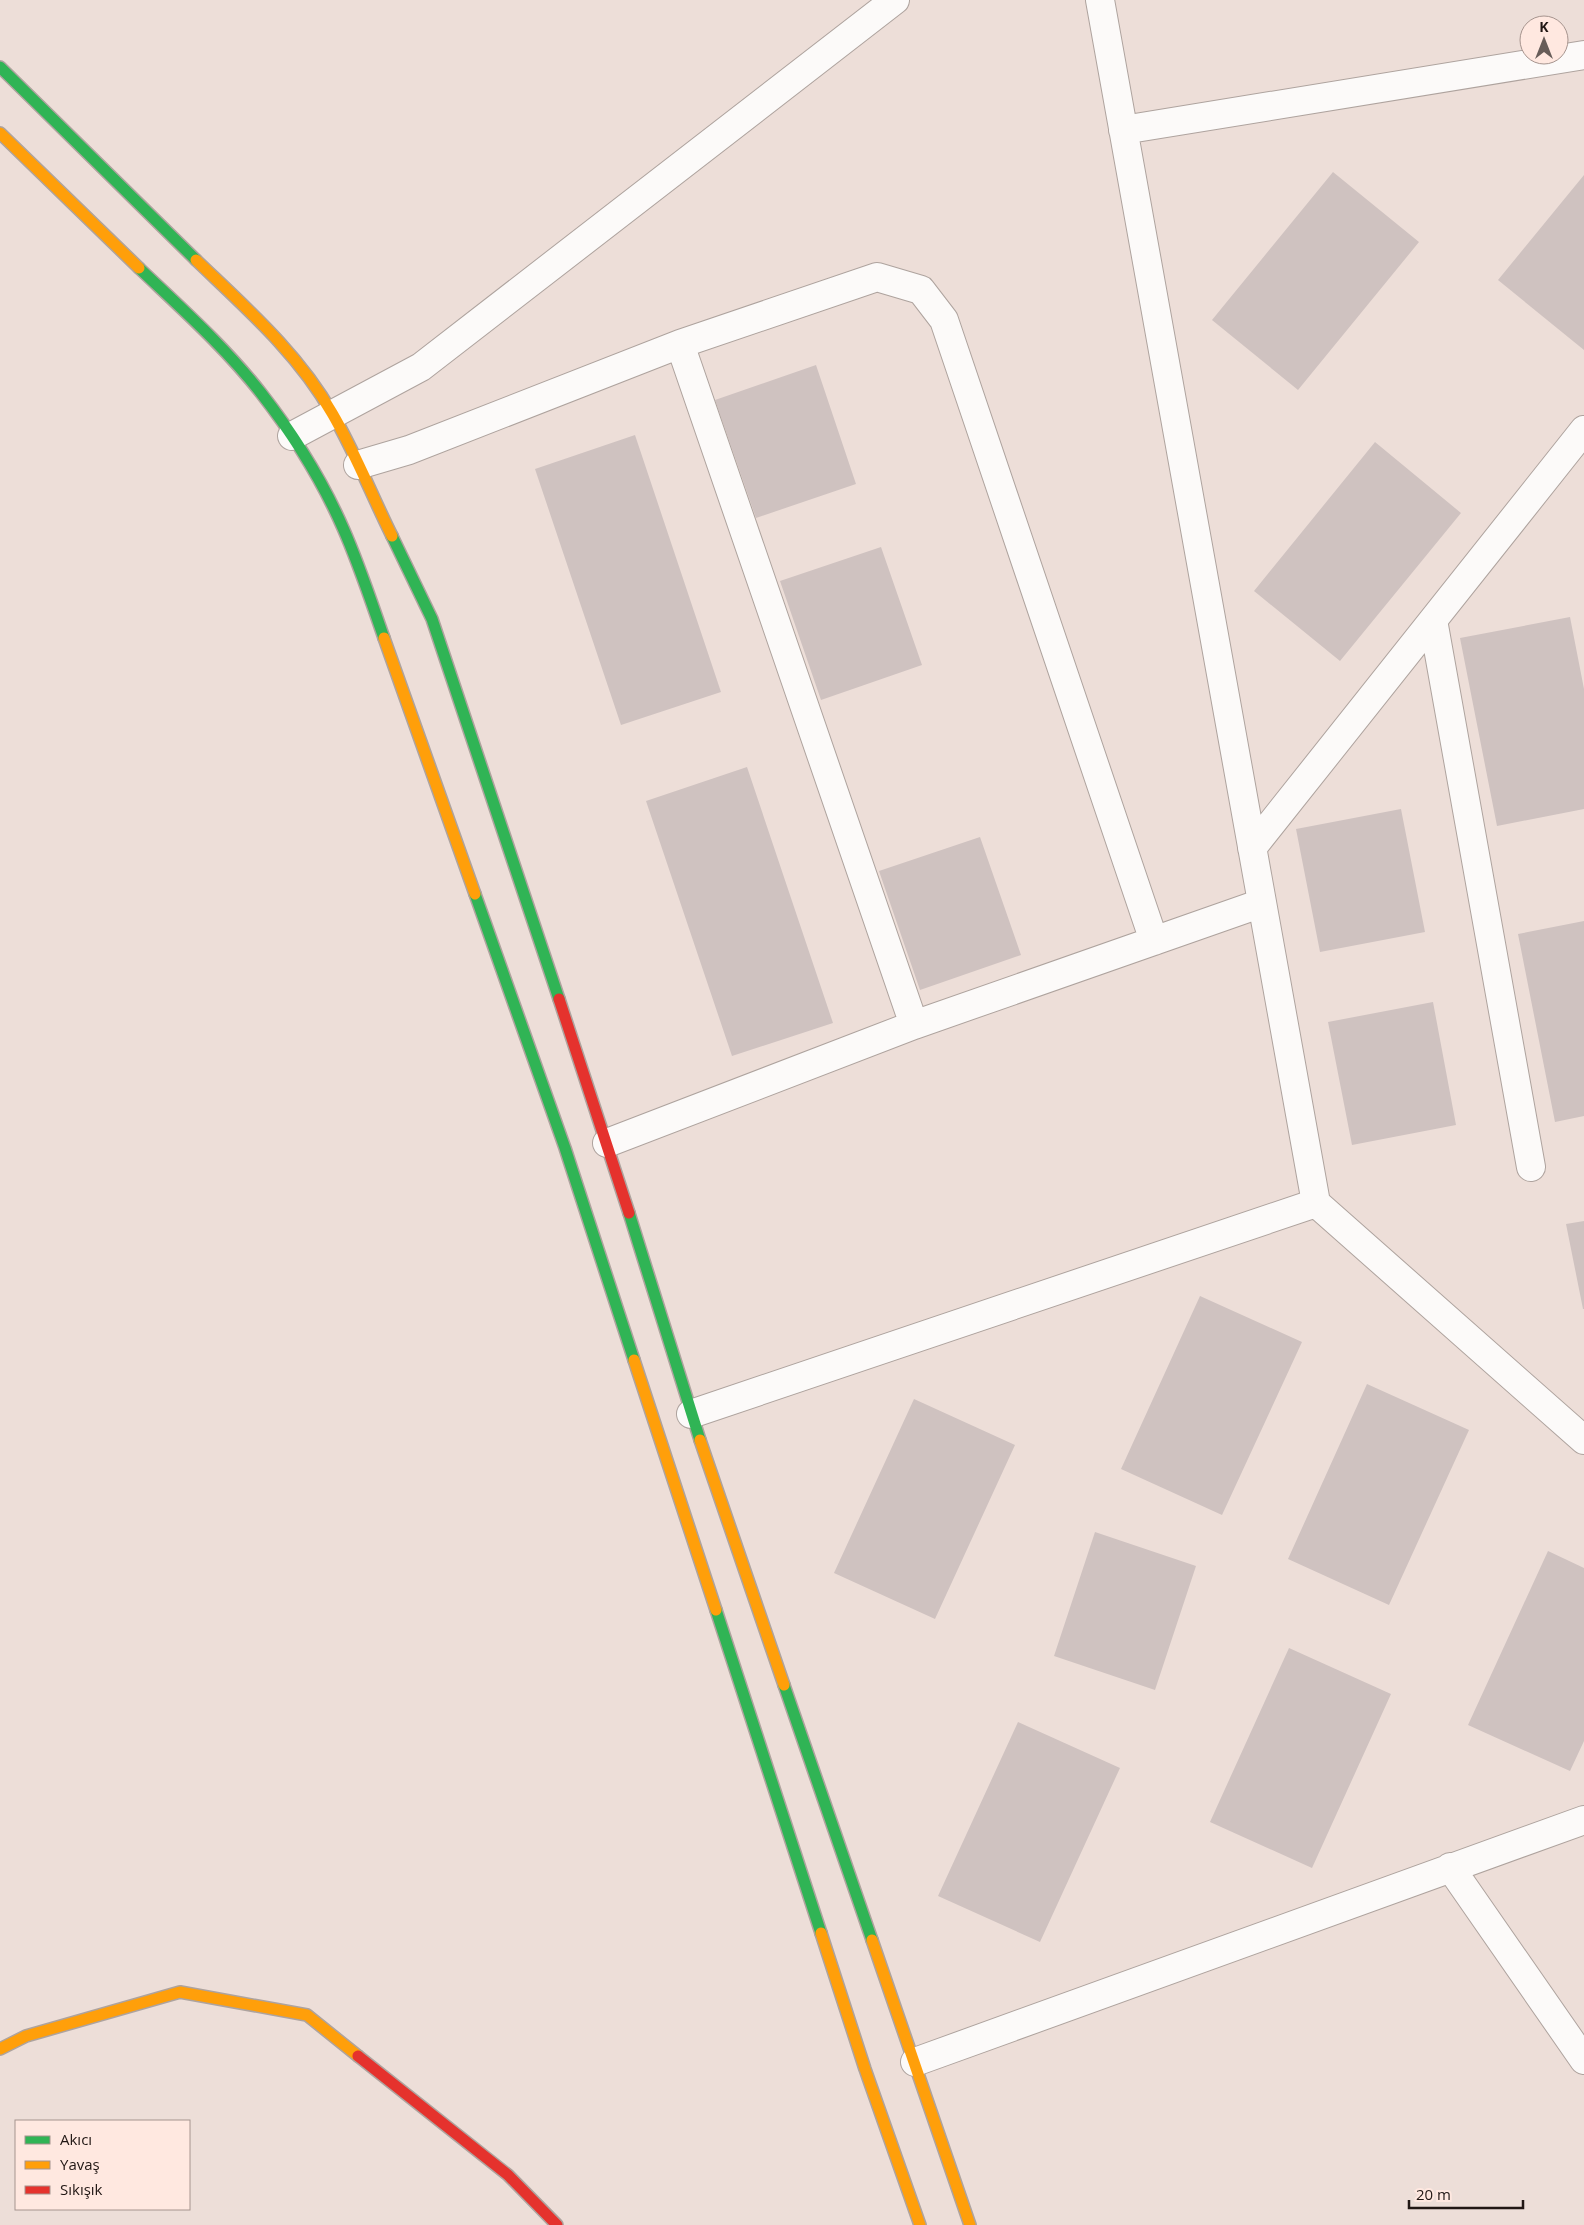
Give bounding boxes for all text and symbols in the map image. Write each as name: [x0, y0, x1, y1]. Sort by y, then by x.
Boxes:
north arrow: [1519, 15, 1569, 65]
text: K: [1539, 17, 1549, 36]
legend: [15, 2120, 190, 2210]
text: Akıcı: [60, 2129, 92, 2149]
text: Yavaş: [60, 2154, 100, 2174]
scale bar: [1409, 2178, 1523, 2210]
text: Sıkışık: [60, 2179, 103, 2199]
text: 20 m: [1416, 2184, 1451, 2204]

